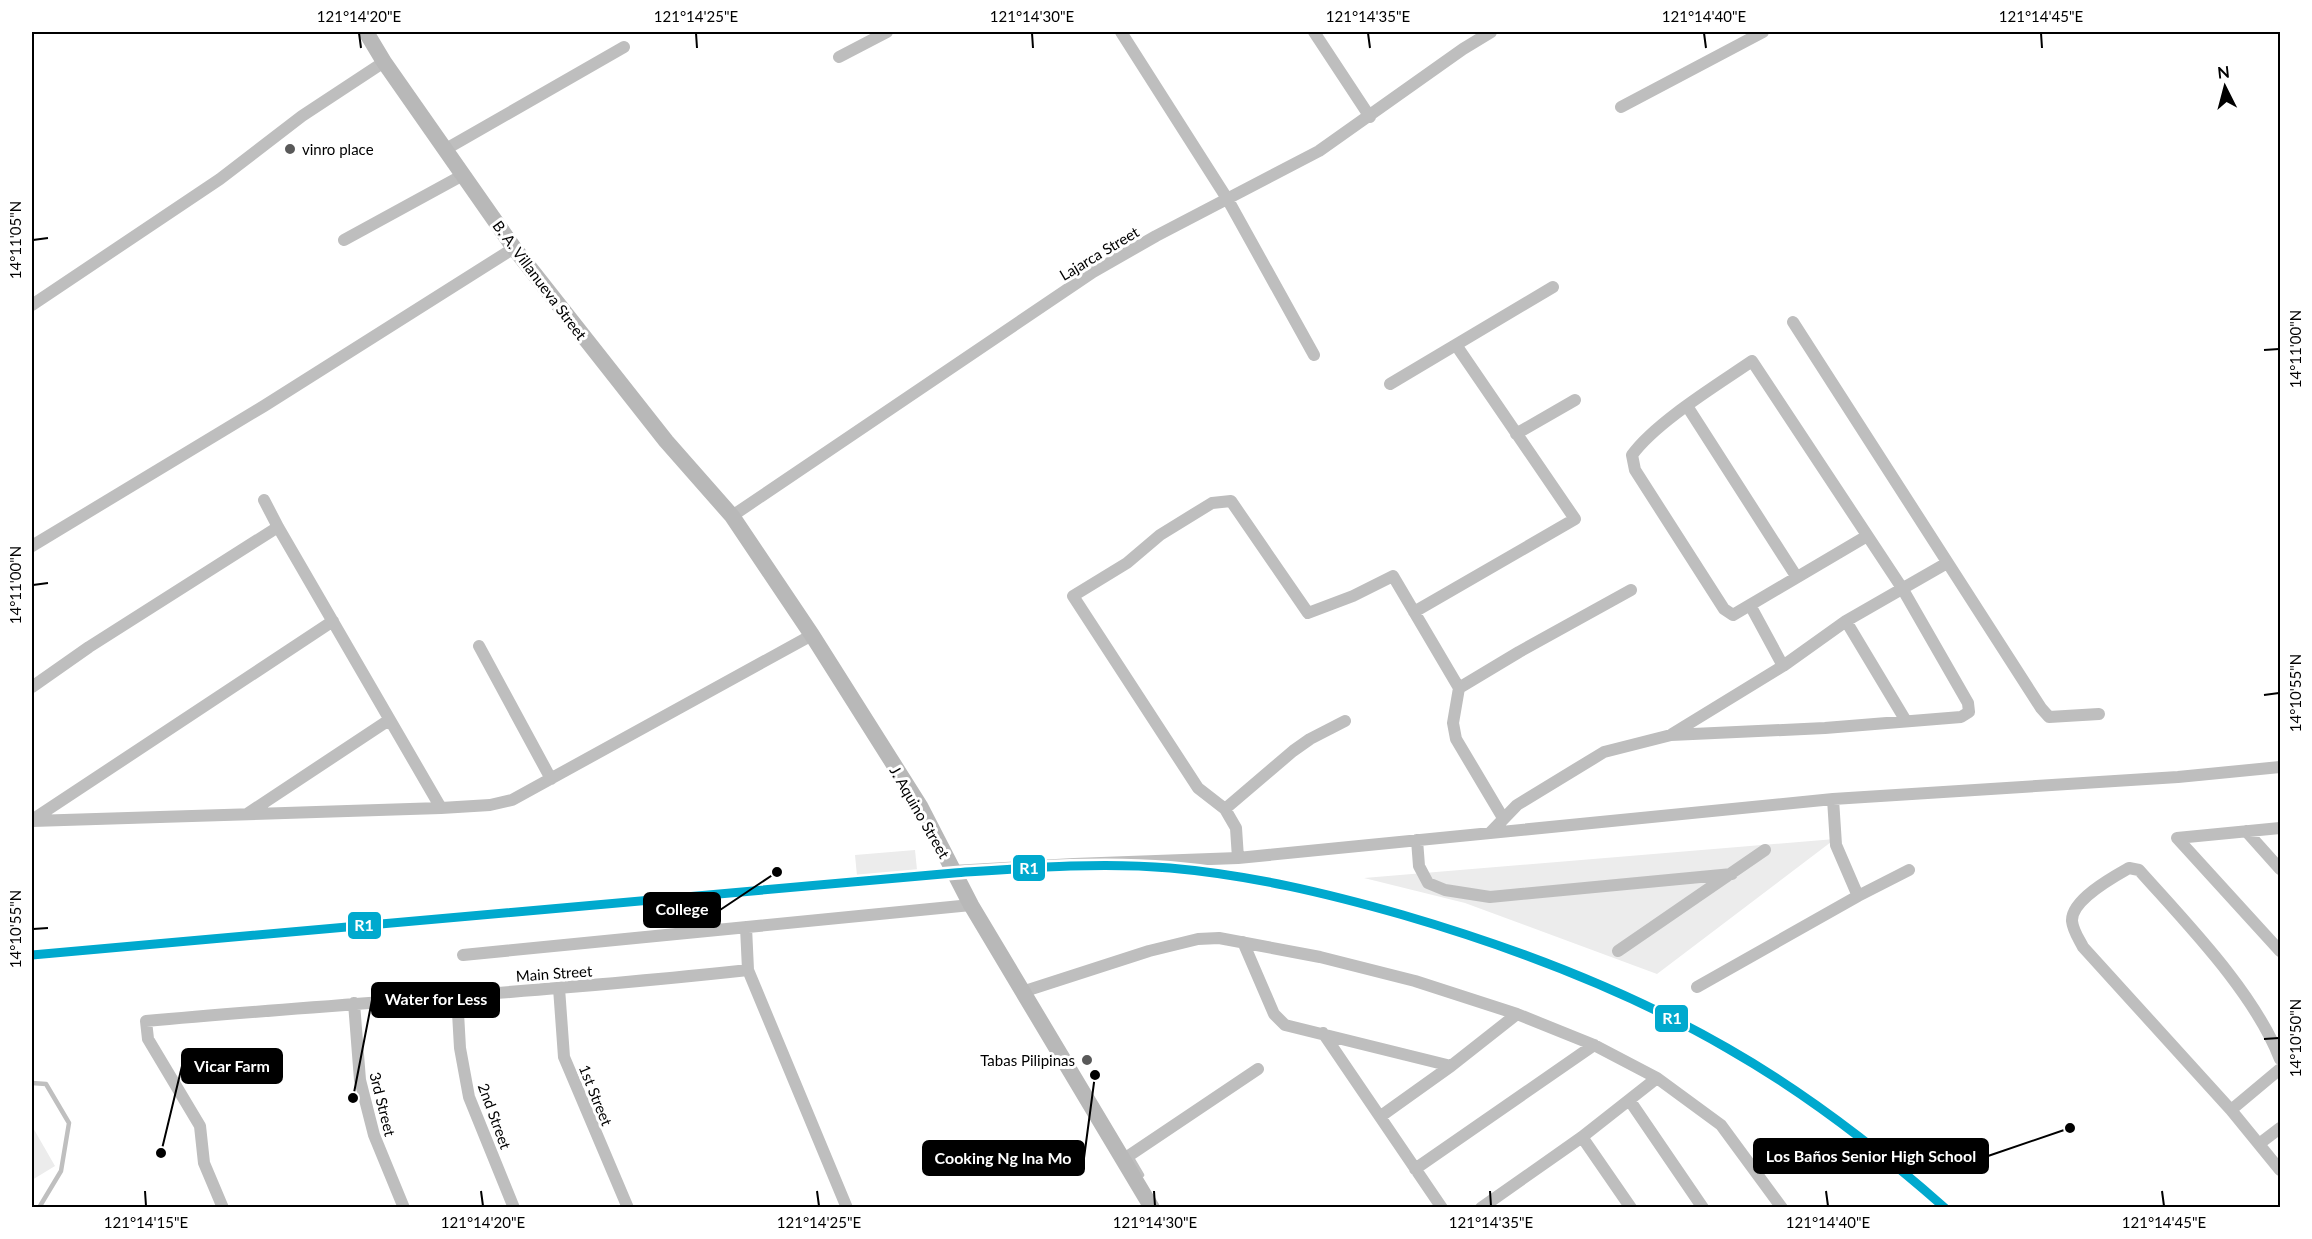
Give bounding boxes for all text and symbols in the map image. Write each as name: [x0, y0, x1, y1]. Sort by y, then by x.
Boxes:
text: 121°14'20"E: [317, 7, 401, 25]
text: 121°14'25"E: [654, 7, 738, 25]
text: 121°14'30"E: [990, 7, 1074, 25]
text: 121°14'35"E: [1326, 7, 1410, 25]
text: 121°14'40"E: [1662, 7, 1746, 25]
text: 121°14'45"E: [1999, 7, 2083, 25]
north arrow: [2195, 57, 2255, 117]
text: N: [2216, 61, 2231, 82]
place label: vinro place: [302, 140, 374, 158]
marker: vinro place: [283, 142, 297, 156]
text: 14°11'05"N: [6, 201, 24, 279]
street label: B. A. Villanueva Street: [489, 217, 591, 344]
street label: Lajarca Street: [1056, 222, 1142, 284]
text: 14°11'00"N: [2286, 310, 2304, 388]
text: 14°11'00"N: [6, 546, 24, 624]
text: 14°10'55"N: [2286, 654, 2304, 732]
street label: J. Aquino Street: [886, 763, 954, 862]
line badge: R1: [1012, 854, 1046, 882]
text: R1: [1019, 858, 1039, 877]
text: 14°10'55"N: [6, 890, 24, 968]
callout: College: [644, 893, 720, 927]
text: College: [656, 899, 709, 918]
line badge: R1: [347, 911, 382, 940]
text: R1: [354, 915, 374, 934]
street label: Main Street: [515, 961, 593, 985]
callout: Water for Less: [372, 983, 499, 1017]
text: Water for Less: [385, 989, 487, 1008]
text: 14°10'50"N: [2286, 999, 2304, 1077]
line badge: R1: [1654, 1004, 1689, 1033]
text: R1: [1662, 1008, 1682, 1027]
callout: Vicar Farm: [182, 1049, 282, 1083]
place label: Tabas Pilipinas: [980, 1051, 1075, 1069]
marker: Tabas Pilipinas: [1080, 1053, 1094, 1067]
text: Vicar Farm: [193, 1056, 270, 1075]
street label: 1st Street: [576, 1062, 617, 1129]
street label: 3rd Street: [366, 1070, 400, 1139]
street label: 2nd Street: [475, 1081, 515, 1152]
callout: Los Baños Senior High School: [1754, 1139, 1988, 1173]
callout: Cooking Ng Ina Mo: [923, 1141, 1084, 1175]
text: Los Baños Senior High School: [1766, 1146, 1976, 1165]
text: Cooking Ng Ina Mo: [935, 1148, 1071, 1167]
text: 121°14'15"E: [104, 1213, 188, 1231]
text: 121°14'20"E: [441, 1213, 525, 1231]
text: 121°14'25"E: [777, 1213, 861, 1231]
text: 121°14'30"E: [1113, 1213, 1197, 1231]
text: 121°14'35"E: [1449, 1213, 1533, 1231]
text: 121°14'40"E: [1786, 1213, 1870, 1231]
text: 121°14'45"E: [2122, 1213, 2206, 1231]

